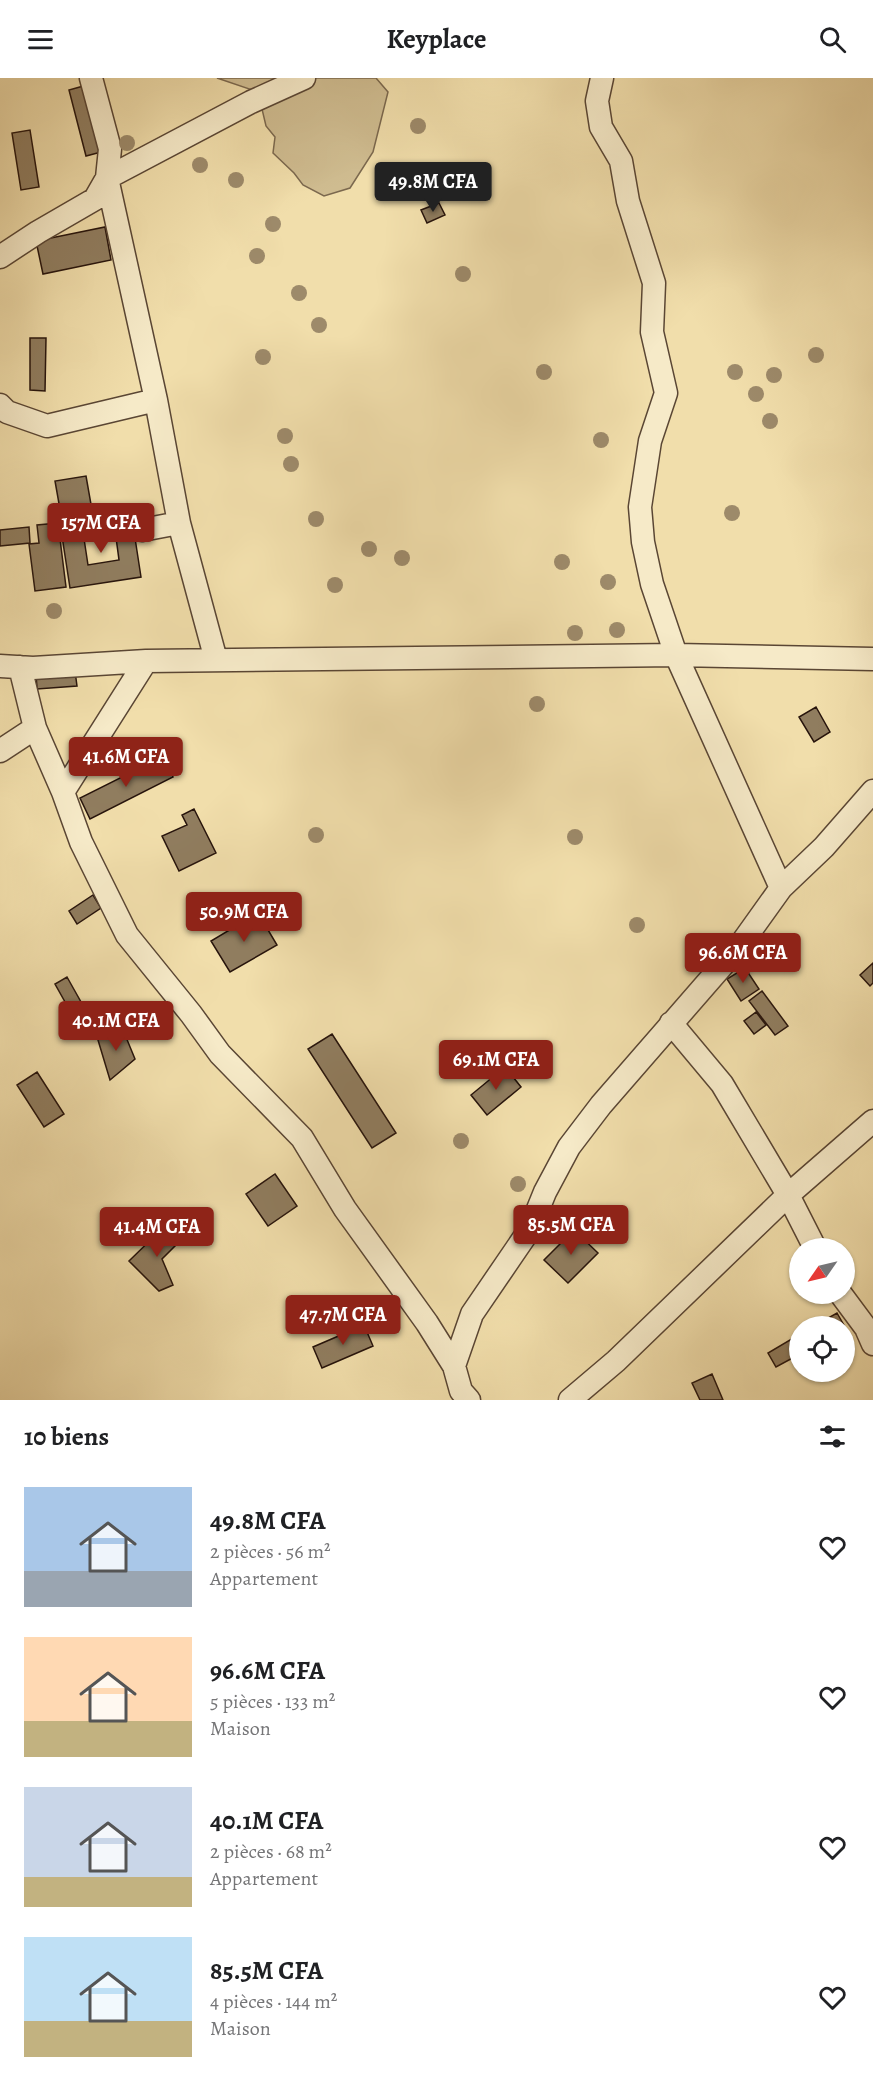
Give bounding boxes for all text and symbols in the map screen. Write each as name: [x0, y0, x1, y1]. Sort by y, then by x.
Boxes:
text: Keyplace: [386, 21, 487, 57]
icon: menu: [24, 23, 57, 56]
icon: search: [816, 23, 849, 56]
pin: 49.8M CFA: [364, 162, 502, 213]
text: 49.8M CFA: [389, 168, 477, 195]
pin: 157M CFA: [39, 503, 163, 554]
text: 157M CFA: [61, 509, 141, 536]
pin: 41.6M CFA: [57, 737, 195, 788]
text: 41.6M CFA: [83, 743, 169, 770]
pin: 50.9M CFA: [175, 892, 313, 943]
text: 50.9M CFA: [200, 898, 288, 925]
pin: 96.6M CFA: [674, 933, 812, 984]
text: 96.6M CFA: [699, 939, 787, 966]
pin: 40.1M CFA: [47, 1001, 185, 1052]
text: 40.1M CFA: [72, 1007, 160, 1034]
pin: 69.1M CFA: [427, 1040, 565, 1091]
text: 69.1M CFA: [453, 1046, 539, 1073]
pin: 85.5M CFA: [502, 1205, 640, 1256]
pin: 41.4M CFA: [88, 1207, 226, 1258]
text: 85.5M CFA: [527, 1211, 615, 1238]
text: 41.4M CFA: [114, 1213, 200, 1240]
north arrow: [789, 1238, 855, 1304]
map controls: [789, 1238, 855, 1382]
pin: 47.7M CFA: [274, 1295, 412, 1346]
text: 47.7M CFA: [300, 1301, 387, 1328]
button: locate: [789, 1316, 855, 1382]
text: 10 biens: [24, 1419, 109, 1454]
icon: filters: [816, 1420, 849, 1453]
text: 49.8M CFA: [210, 1503, 325, 1538]
icon: home: [72, 1511, 144, 1583]
icon: heart: [816, 1531, 849, 1564]
text: 2 pièces · 56 m²: [210, 1538, 331, 1565]
text: Appartement: [210, 1565, 318, 1592]
text: 96.6M CFA: [210, 1653, 325, 1688]
icon: home: [72, 1661, 144, 1733]
icon: heart: [816, 1681, 849, 1714]
text: 5 pièces · 133 m²: [210, 1688, 335, 1715]
text: Maison: [210, 1715, 271, 1742]
text: 40.1M CFA: [210, 1803, 323, 1838]
icon: home: [72, 1811, 144, 1883]
icon: heart: [816, 1831, 849, 1864]
text: 2 pièces · 68 m²: [210, 1838, 332, 1865]
text: Appartement: [210, 1865, 318, 1892]
text: 85.5M CFA: [210, 1953, 323, 1988]
icon: home: [72, 1961, 144, 2033]
icon: heart: [816, 1981, 849, 2014]
text: 4 pièces · 144 m²: [210, 1988, 337, 2015]
text: Maison: [210, 2015, 271, 2042]

